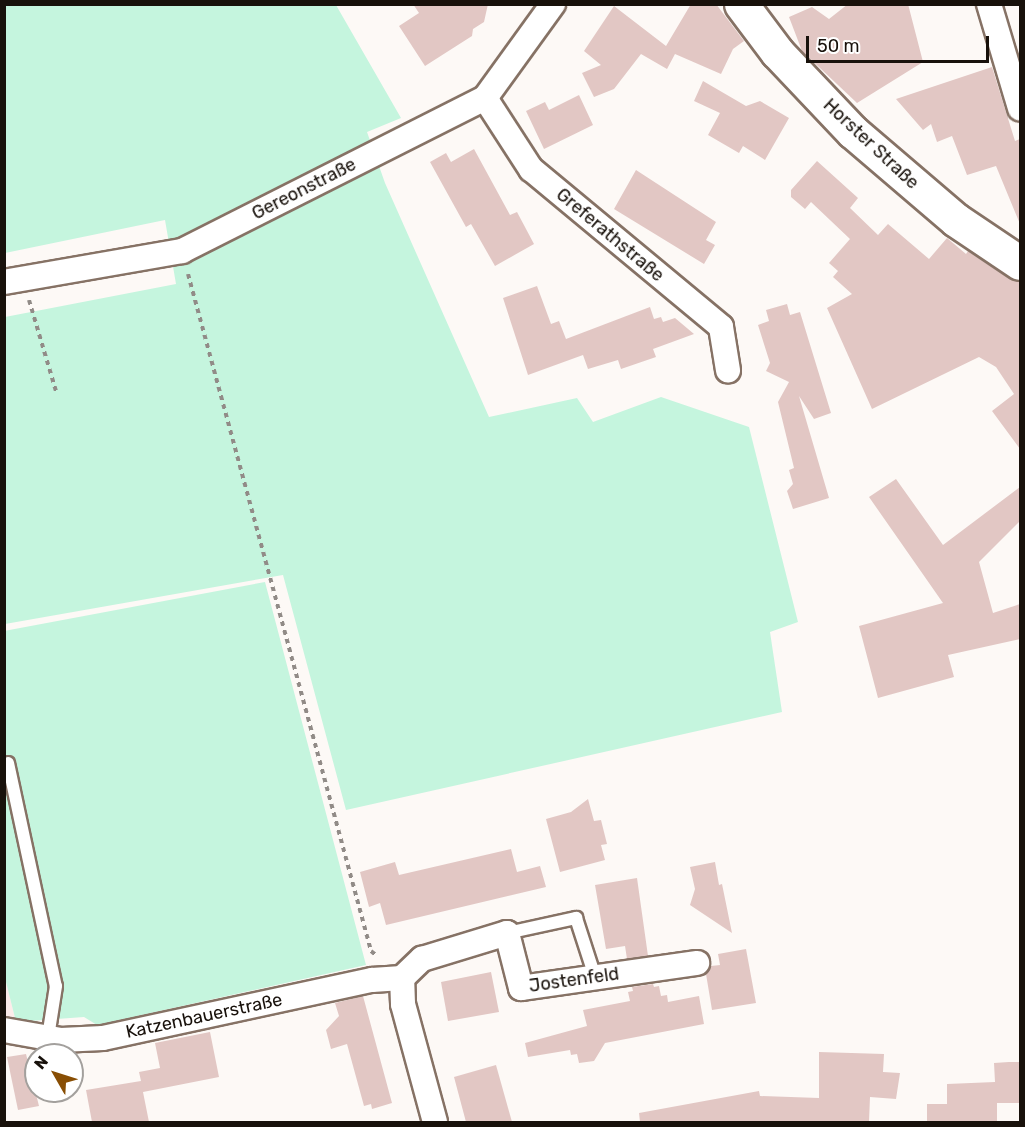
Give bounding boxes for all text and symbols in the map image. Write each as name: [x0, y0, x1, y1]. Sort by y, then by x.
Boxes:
scale bar: [809, 24, 992, 62]
text: 50 m: [817, 35, 860, 57]
street label: Horster Straße: [819, 94, 923, 194]
street label: Gereonstraße: [248, 154, 360, 224]
street label: Greferathstraße: [552, 184, 668, 286]
street label: Jostenfeld: [528, 963, 620, 997]
street label: Katzenbauerstraße: [124, 989, 284, 1043]
north arrow: [24, 1043, 84, 1103]
text: N: [30, 1052, 52, 1073]

